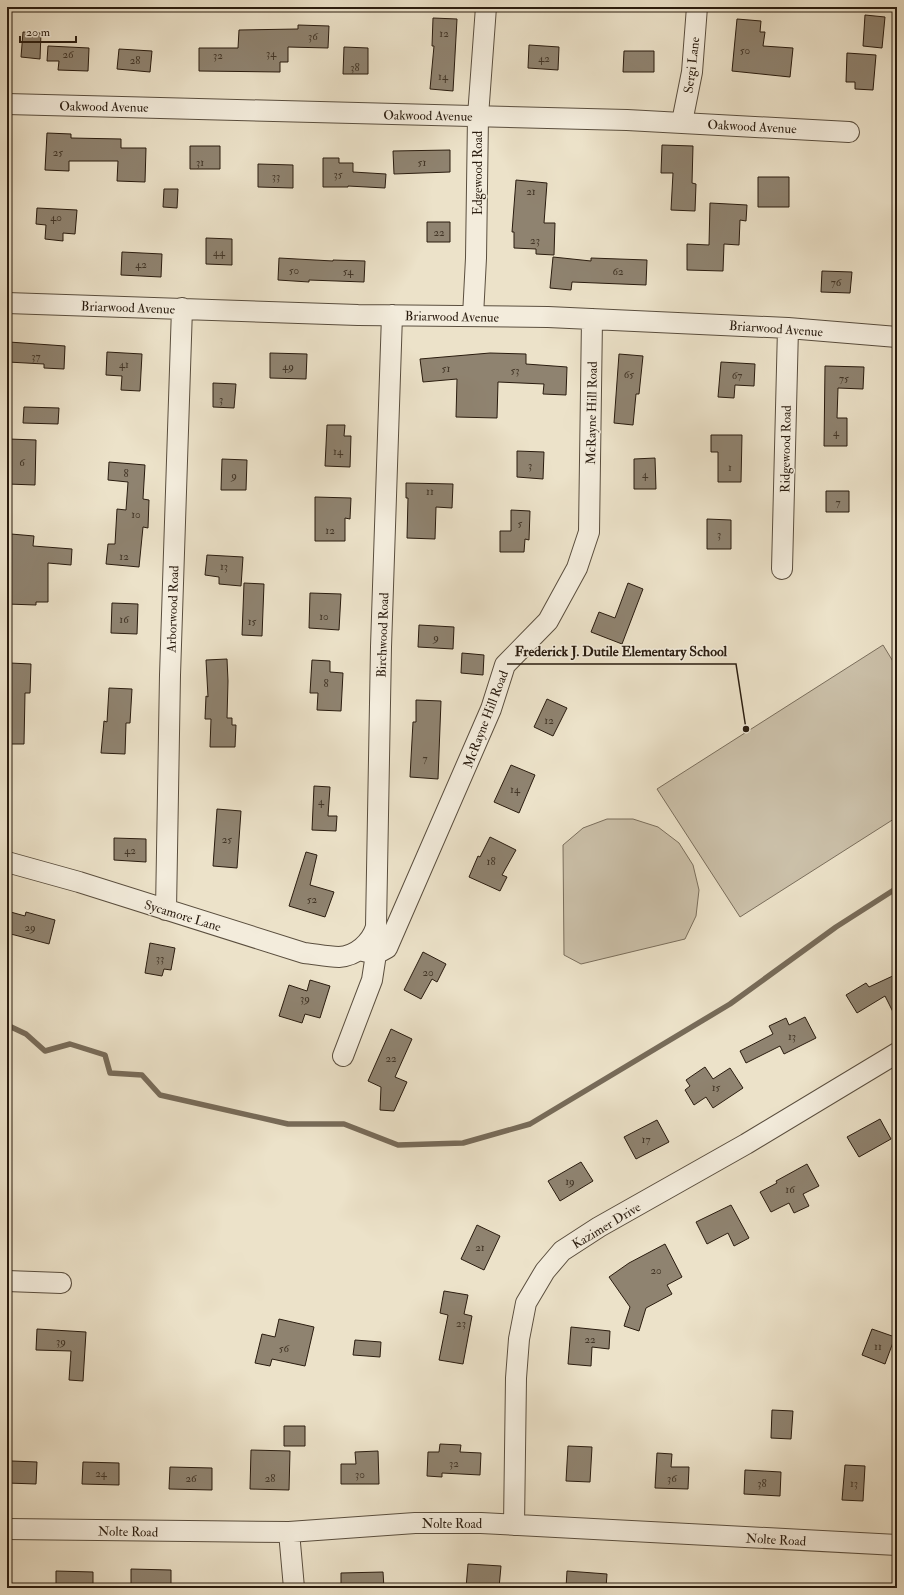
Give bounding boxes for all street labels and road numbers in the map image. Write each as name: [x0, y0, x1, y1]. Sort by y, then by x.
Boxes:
street label: Sergi Lane: [681, 35, 703, 94]
street label: Oakwood Avenue: [59, 98, 149, 116]
street label: Oakwood Avenue: [383, 107, 473, 125]
street label: Oakwood Avenue: [707, 117, 797, 137]
street label: Edgewood Road: [470, 130, 486, 215]
street label: Briarwood Avenue: [81, 298, 176, 318]
street label: Briarwood Avenue: [405, 308, 500, 326]
street label: Briarwood Avenue: [728, 318, 824, 340]
street label: McRayne Hill Road: [583, 361, 602, 465]
street label: Ridgewood Road: [777, 404, 795, 493]
street label: Arborwood Road: [163, 565, 183, 654]
street label: Birchwood Road: [374, 591, 393, 678]
street label: McRayne Hill Road: [460, 668, 513, 771]
street label: Sycamore Lane: [142, 897, 224, 936]
street label: Kazimer Drive: [569, 1199, 644, 1253]
street label: Nolte Road: [422, 1516, 483, 1532]
street label: Nolte Road: [98, 1523, 159, 1541]
street label: Nolte Road: [745, 1530, 807, 1550]

